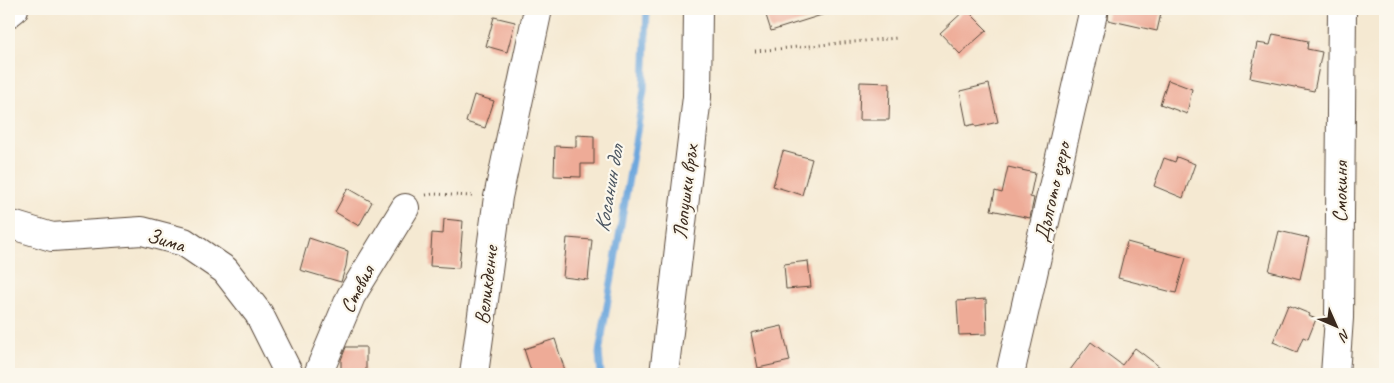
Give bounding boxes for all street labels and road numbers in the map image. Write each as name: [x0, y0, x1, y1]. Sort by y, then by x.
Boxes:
street label: Дългото езеро: [1028, 137, 1078, 245]
street label: Лопушки връх: [666, 142, 704, 240]
street label: Смокиня: [1326, 159, 1354, 223]
street label: Зима: [144, 222, 190, 258]
street label: Великденче: [468, 242, 504, 326]
street label: Стевия: [334, 259, 381, 317]

